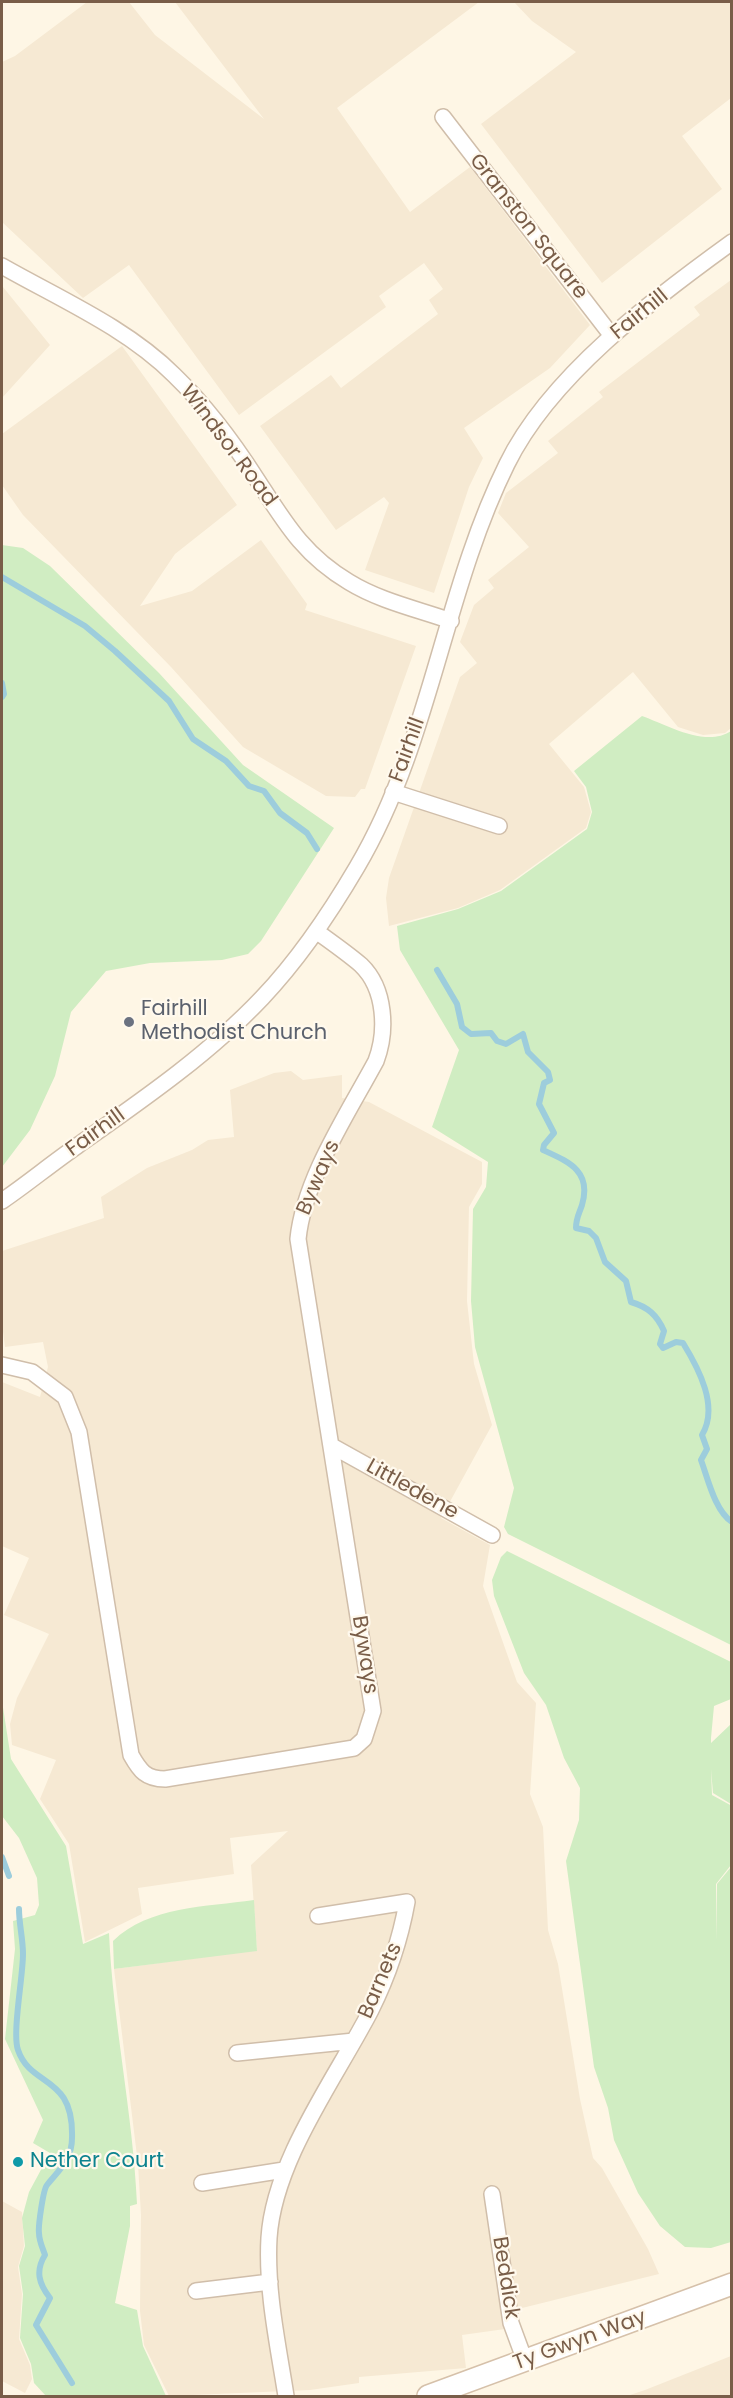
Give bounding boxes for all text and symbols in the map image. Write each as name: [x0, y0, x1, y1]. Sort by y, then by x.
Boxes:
street label: Granston Square: [463, 149, 593, 305]
street label: Fairhill: [606, 284, 674, 346]
street label: Windsor Road: [174, 380, 282, 512]
street label: Fairhill: [385, 714, 431, 786]
place label: Fairhill Methodist Church: [141, 997, 327, 1047]
marker: Fairhill Methodist Church: [122, 1015, 136, 1029]
street label: Fairhill: [62, 1103, 130, 1163]
street label: Byways: [292, 1137, 346, 1219]
street label: Littledene: [362, 1454, 462, 1526]
street label: Byways: [345, 1614, 383, 1696]
street label: Barnets: [354, 1939, 408, 2023]
place label: Nether Court: [30, 2149, 164, 2175]
marker: Nether Court: [11, 2155, 25, 2169]
street label: Beddick: [486, 2235, 524, 2321]
street label: Ty Gwyn Way: [510, 2305, 650, 2377]

